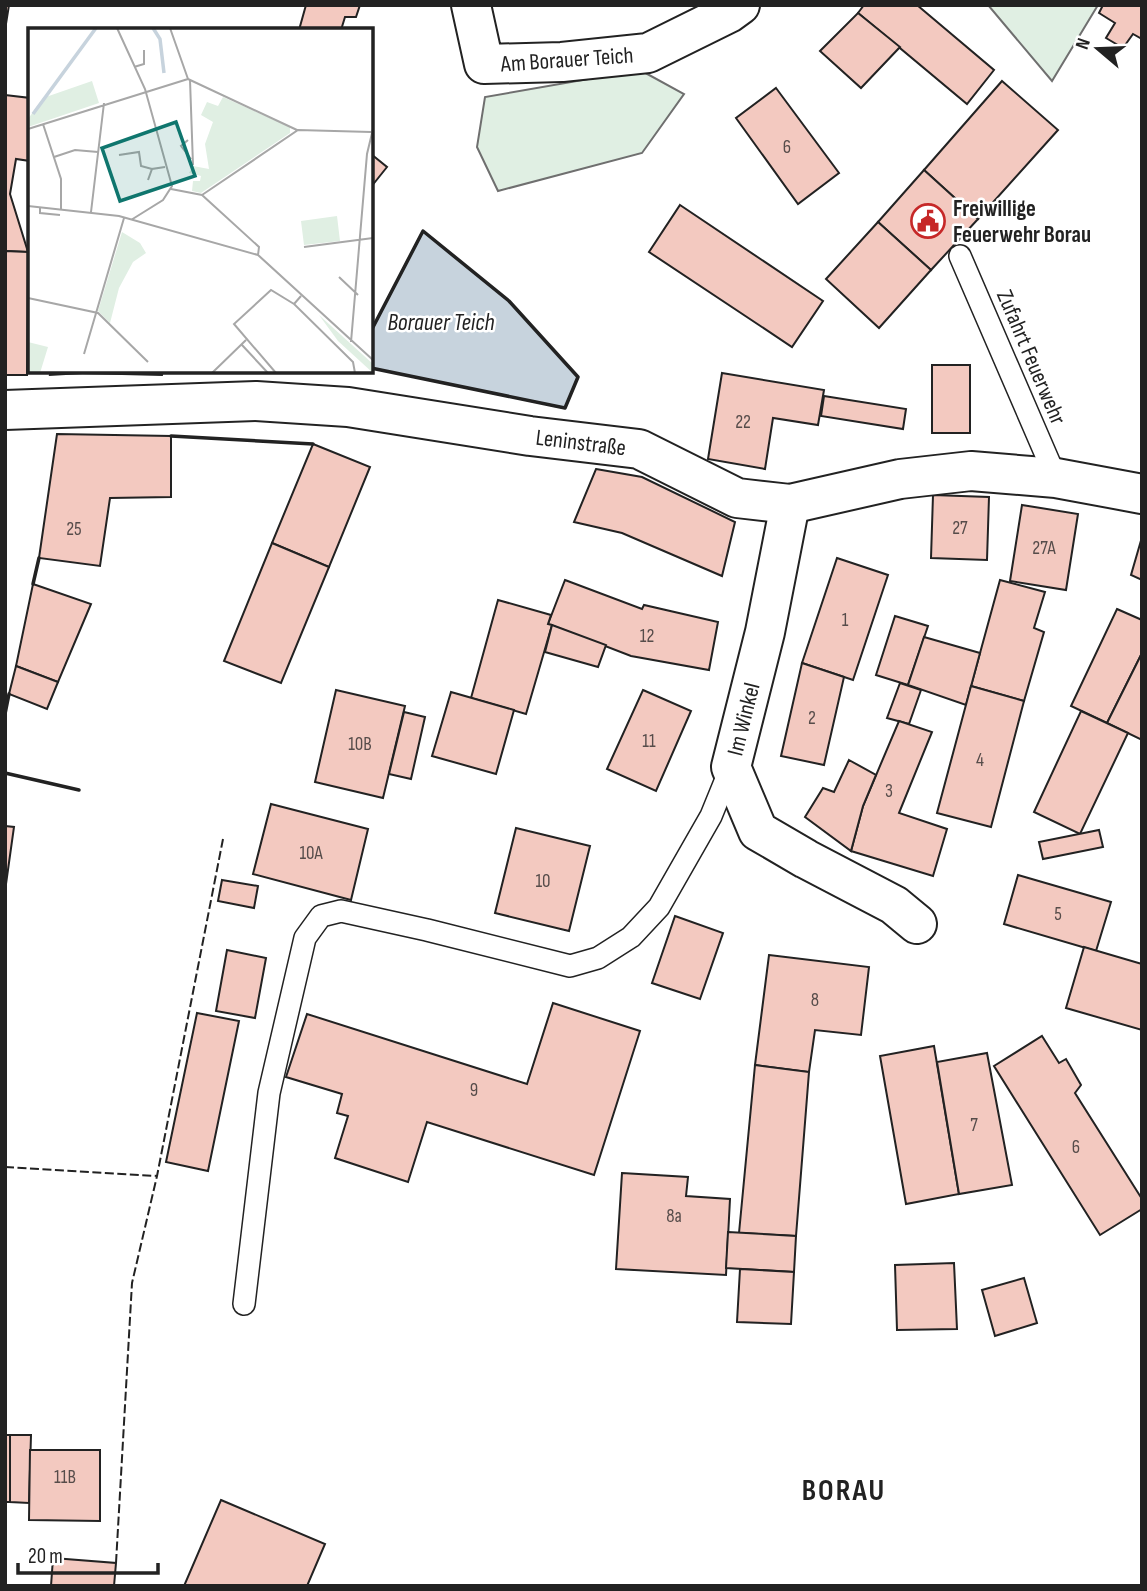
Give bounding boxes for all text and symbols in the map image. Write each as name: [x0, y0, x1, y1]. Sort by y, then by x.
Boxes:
north arrow: [1063, 14, 1133, 84]
inset map: [28, 28, 373, 373]
text: N: [1071, 35, 1096, 52]
street label: Am Borauer Teich: [499, 41, 634, 79]
house number: 6: [783, 136, 791, 159]
place label: Freiwillige Feuerwehr Borau: [953, 195, 1091, 249]
public building icon: Freiwillige Feuerwehr Borau: [909, 202, 947, 240]
street label: Zufahrt Feuerwehr: [990, 286, 1072, 429]
water label: Borauer Teich: [387, 308, 495, 337]
house number: 22: [735, 411, 751, 434]
street label: Leninstraße: [534, 424, 628, 462]
house number: 27: [952, 517, 968, 540]
house number: 25: [66, 518, 82, 541]
house number: 27A: [1032, 537, 1056, 560]
house number: 1: [842, 609, 849, 632]
house number: 12: [640, 625, 654, 648]
street label: Im Winkel: [721, 680, 767, 759]
house number: 2: [808, 707, 816, 730]
house number: 11: [642, 730, 656, 753]
house number: 10B: [348, 733, 372, 756]
house number: 4: [976, 749, 984, 772]
house number: 3: [885, 780, 893, 803]
house number: 10A: [299, 842, 323, 865]
house number: 10: [535, 870, 551, 893]
house number: 5: [1054, 903, 1062, 926]
house number: 8: [811, 989, 819, 1012]
house number: 9: [470, 1079, 478, 1102]
house number: 7: [970, 1114, 978, 1137]
house number: 6: [1072, 1136, 1080, 1159]
house number: 8a: [666, 1205, 682, 1228]
house number: 11B: [54, 1466, 76, 1489]
district label: BORAU: [802, 1473, 886, 1509]
scale bar: [18, 1532, 158, 1576]
text: 20 m: [28, 1544, 63, 1569]

